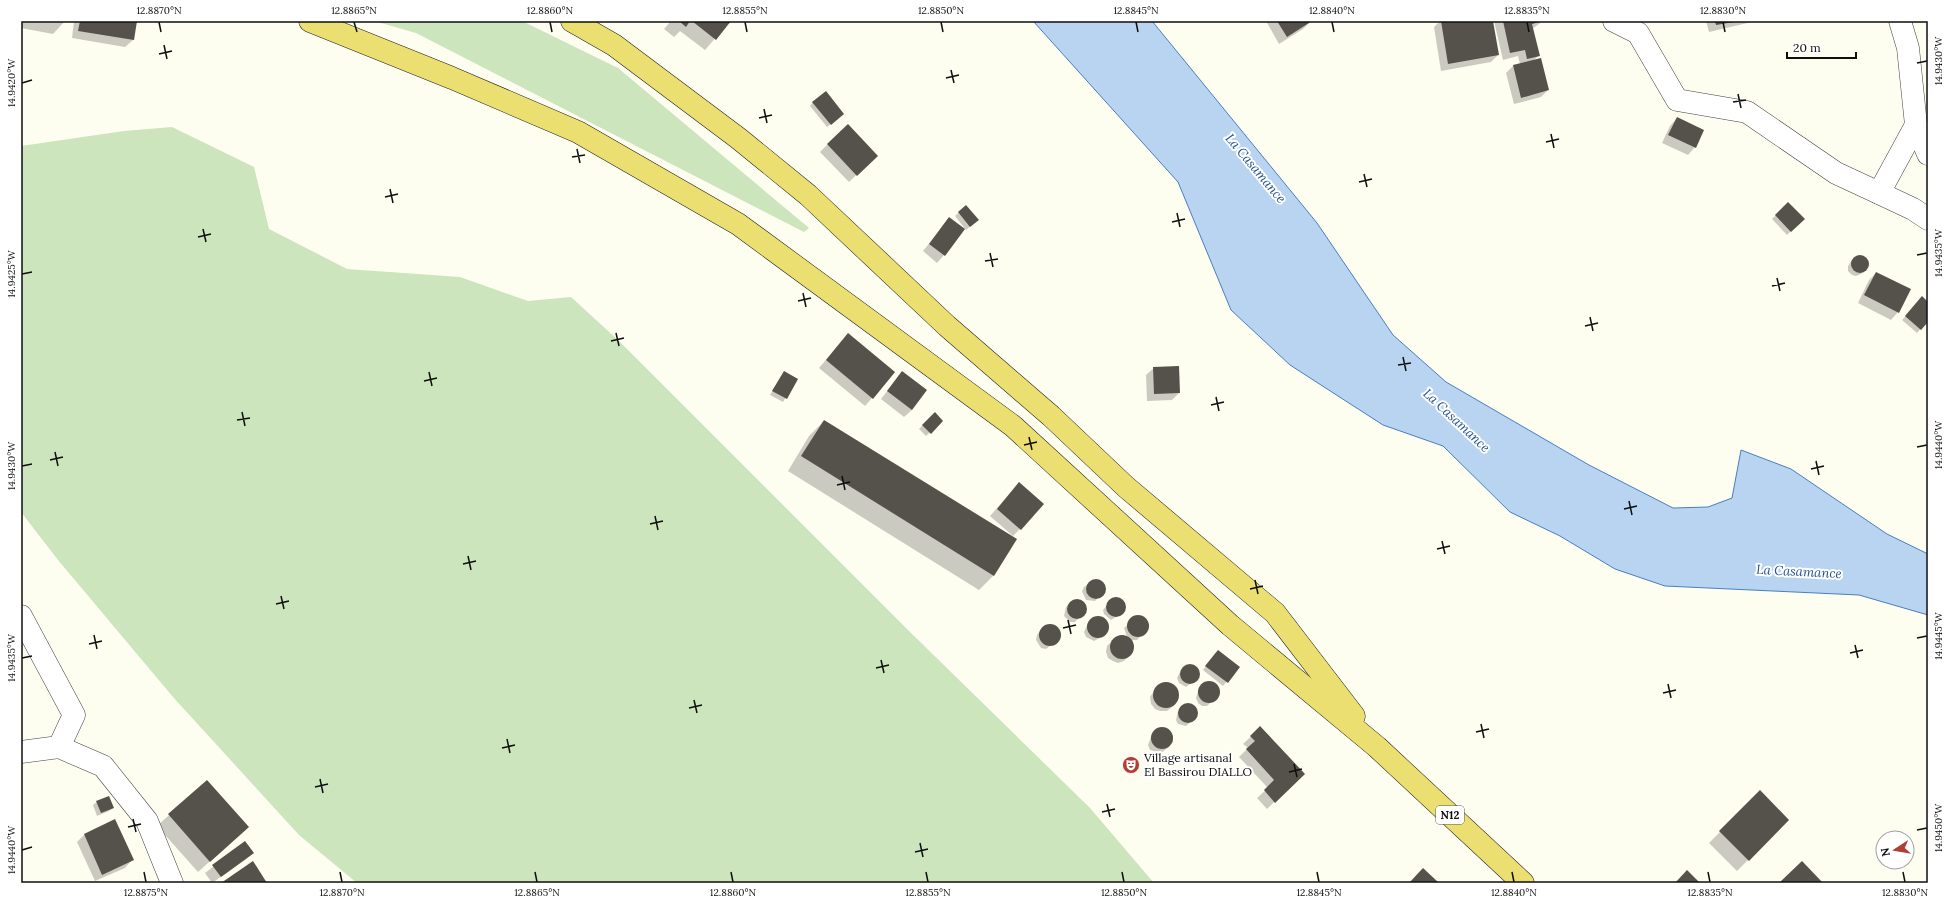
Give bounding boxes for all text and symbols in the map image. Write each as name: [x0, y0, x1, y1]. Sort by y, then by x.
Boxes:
text: 12.8870°N: [136, 4, 182, 17]
text: 12.8865°N: [331, 4, 377, 17]
text: 12.8860°N: [527, 4, 574, 17]
text: 12.8855°N: [722, 4, 768, 17]
text: 12.8850°N: [918, 4, 964, 17]
text: 12.8845°N: [1113, 4, 1159, 17]
text: 12.8840°N: [1309, 4, 1355, 17]
text: 12.8835°N: [1504, 4, 1550, 17]
text: 12.8830°N: [1700, 4, 1746, 17]
scale bar: [1787, 34, 1856, 60]
text: 14.9430°W: [1932, 36, 1945, 85]
text: 20 m: [1793, 40, 1821, 55]
text: 14.9420°W: [5, 58, 18, 107]
water label: La Casamance: [1222, 130, 1290, 207]
text: 14.9435°W: [1932, 228, 1945, 277]
text: 14.9425°W: [5, 249, 18, 298]
water label: La Casamance: [1420, 385, 1494, 456]
text: 14.9440°W: [1932, 420, 1945, 469]
text: 14.9430°W: [5, 441, 18, 490]
water label: La Casamance: [1756, 561, 1842, 582]
text: 14.9445°W: [1932, 611, 1945, 660]
text: 14.9435°W: [5, 633, 18, 682]
place label: Village artisanal El Bassirou DIALLO: [1143, 750, 1252, 779]
theatre icon: Village artisanal El Bassirou DIALLO: [1121, 755, 1141, 775]
text: 14.9450°W: [1932, 803, 1945, 852]
road number: N12: [1436, 806, 1464, 824]
text: 14.9440°W: [5, 825, 18, 874]
north arrow: [1875, 830, 1915, 870]
text: N: [1877, 846, 1893, 858]
text: 12.8875°N: [124, 886, 169, 899]
text: 12.8870°N: [319, 886, 365, 899]
text: 12.8865°N: [514, 886, 560, 899]
text: 12.8860°N: [710, 886, 757, 899]
text: 12.8855°N: [905, 886, 951, 899]
text: 12.8850°N: [1101, 886, 1147, 899]
text: 12.8845°N: [1296, 886, 1342, 899]
text: 12.8840°N: [1491, 886, 1537, 899]
text: 12.8835°N: [1687, 886, 1733, 899]
text: 12.8830°N: [1882, 886, 1928, 899]

